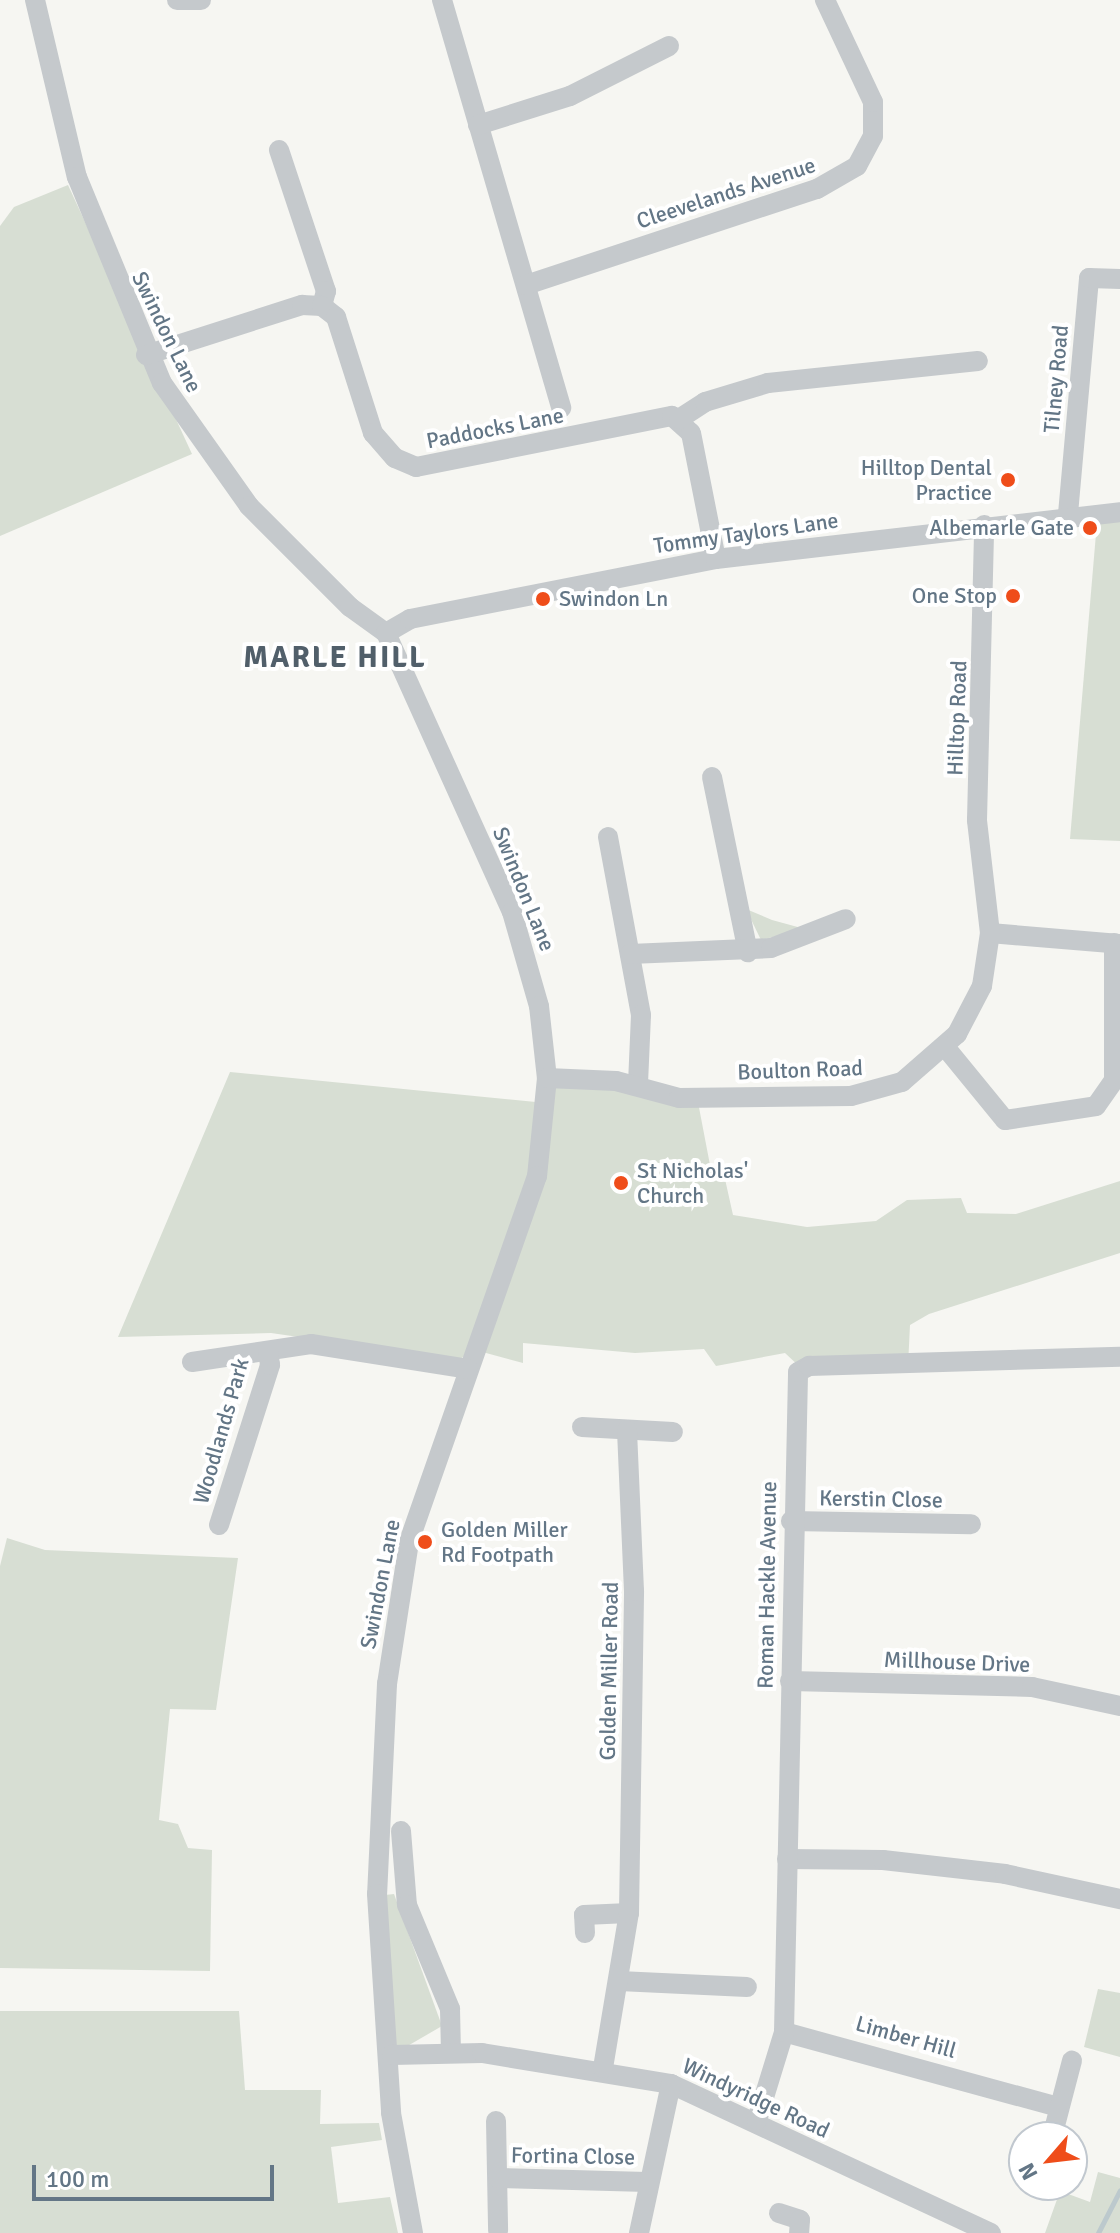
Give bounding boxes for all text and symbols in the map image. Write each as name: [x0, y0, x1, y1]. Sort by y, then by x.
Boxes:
street label: Cleevelands Avenue: [633, 152, 819, 234]
street label: Swindon Lane: [126, 267, 208, 397]
street label: Tilney Road: [1038, 324, 1074, 434]
street label: Paddocks Lane: [424, 402, 566, 454]
place label: Hilltop Dental Practice: [861, 454, 992, 506]
marker: Hilltop Dental Practice: [999, 471, 1017, 489]
street label: Tommy Taylors Lane: [652, 507, 840, 559]
place label: Albemarle Gate: [929, 515, 1074, 541]
marker: Albemarle Gate: [1081, 519, 1099, 537]
place label: One Stop: [912, 583, 997, 609]
place label: Swindon Ln: [559, 586, 668, 612]
marker: One Stop: [1004, 587, 1022, 605]
marker: Swindon Ln: [534, 590, 552, 608]
district label: MARLE HILL: [243, 640, 427, 676]
street label: Hilltop Road: [942, 660, 972, 776]
street label: Swindon Lane: [487, 823, 561, 955]
street label: Boulton Road: [737, 1055, 863, 1085]
place label: St Nicholas' Church: [637, 1157, 748, 1208]
marker: St Nicholas' Church: [612, 1174, 630, 1192]
street label: Woodlands Park: [188, 1355, 254, 1507]
street label: Roman Hackle Avenue: [752, 1481, 782, 1689]
street label: Kerstin Close: [819, 1485, 943, 1513]
place label: Golden Miller Rd Footpath: [441, 1516, 568, 1568]
street label: Swindon Lane: [355, 1517, 405, 1651]
marker: Golden Miller Rd Footpath: [416, 1533, 434, 1551]
street label: Golden Miller Road: [594, 1581, 624, 1761]
street label: Millhouse Drive: [883, 1646, 1031, 1678]
street label: Limber Hill: [853, 2010, 959, 2064]
street label: Windyridge Road: [678, 2052, 834, 2144]
north arrow: [1008, 2121, 1088, 2201]
street label: Fortina Close: [511, 2142, 635, 2170]
scale bar: [36, 2149, 278, 2199]
text: N: [1013, 2158, 1044, 2185]
text: 100 m: [46, 2164, 109, 2194]

